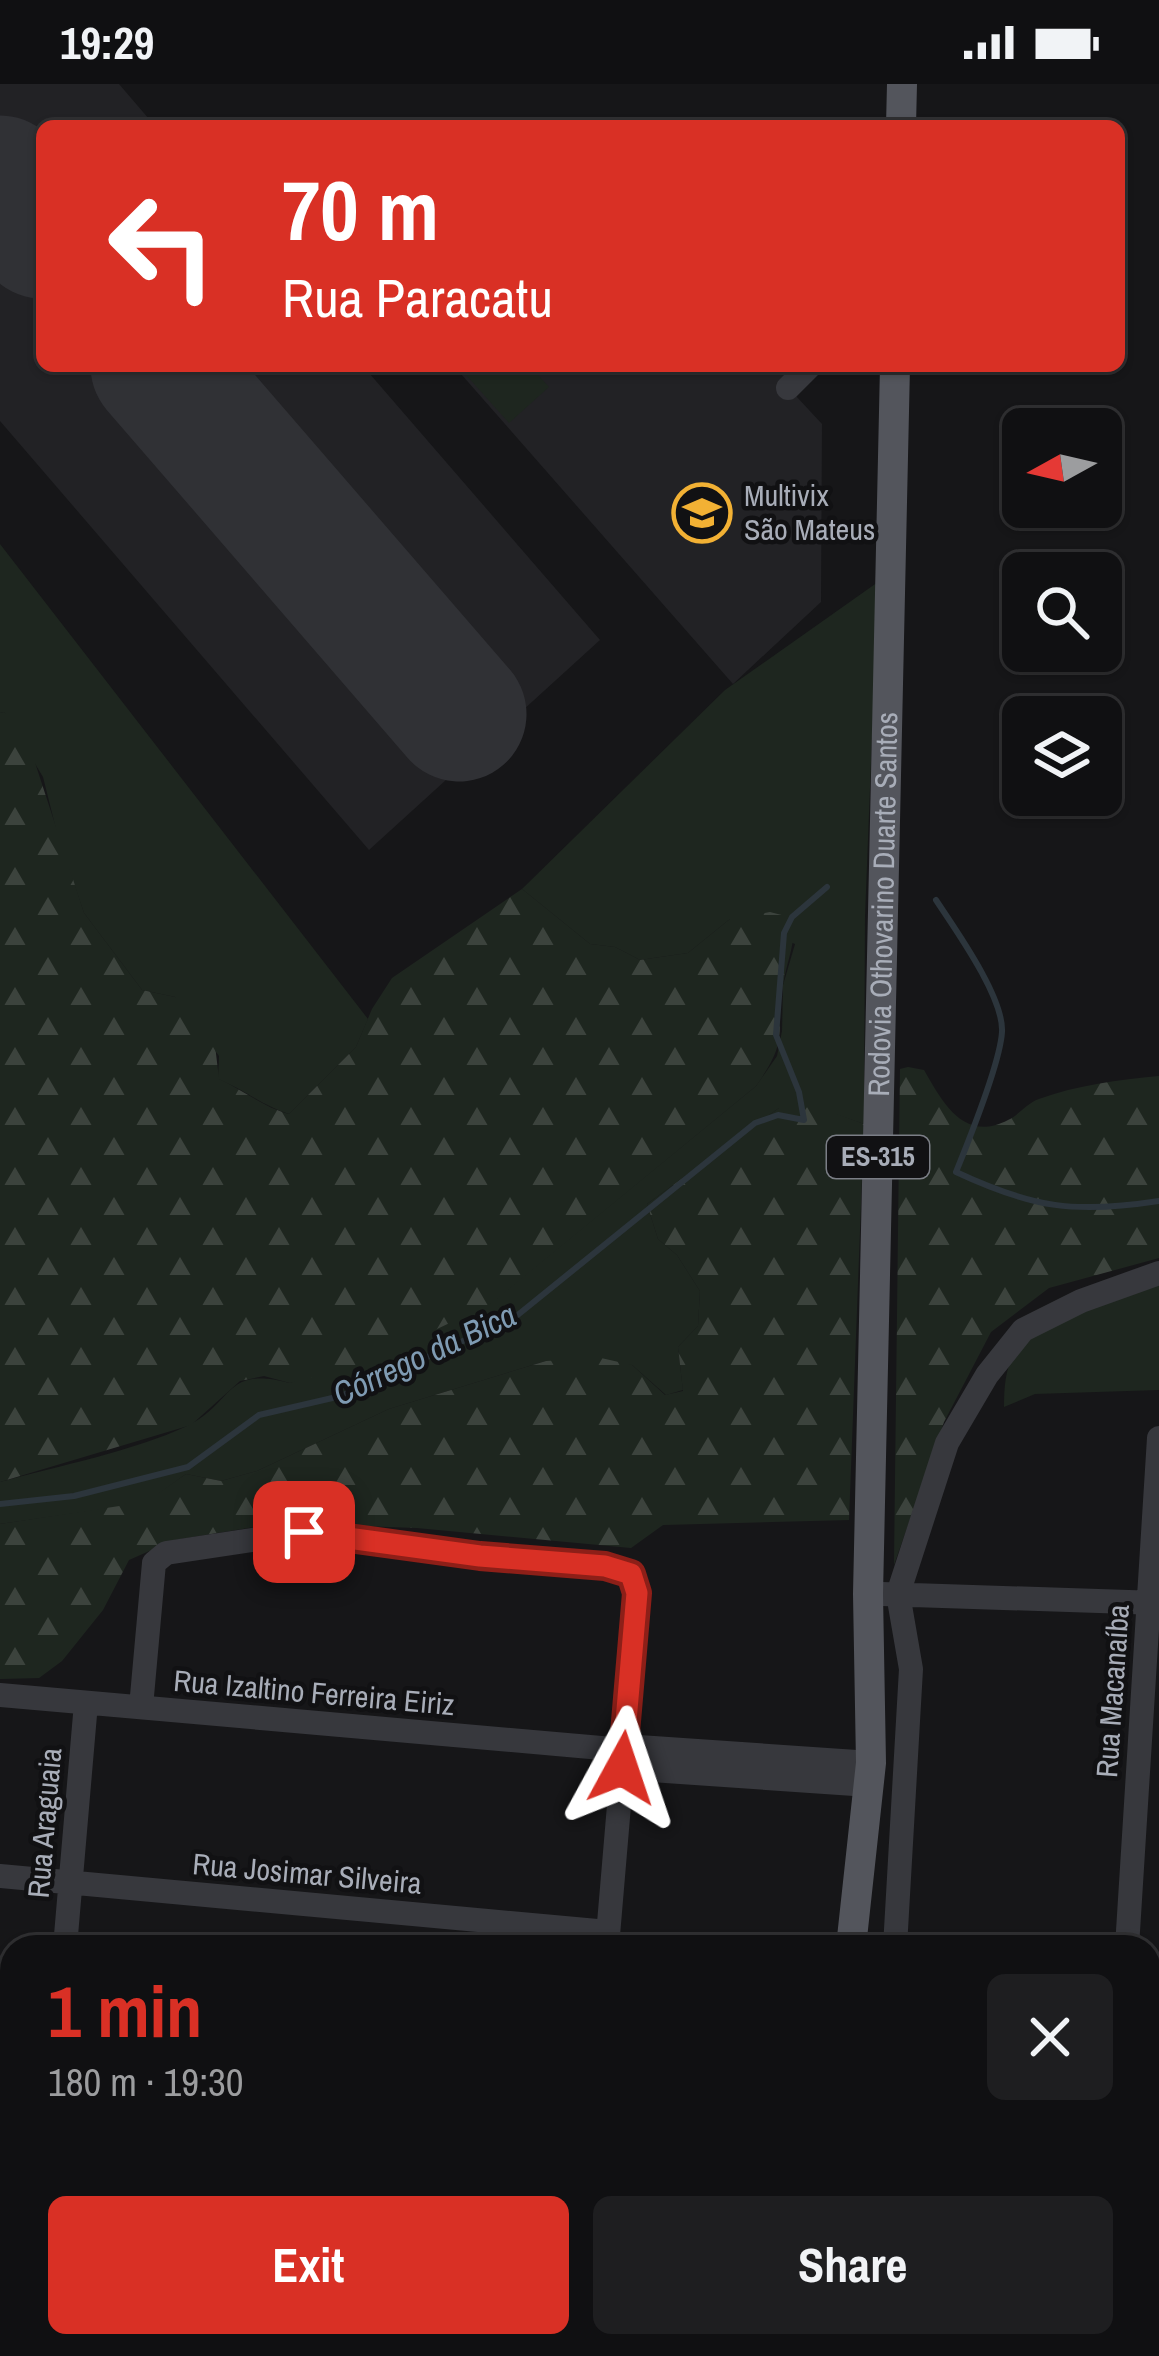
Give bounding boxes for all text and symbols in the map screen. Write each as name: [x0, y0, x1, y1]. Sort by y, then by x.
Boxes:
text: 19:29: [60, 12, 154, 73]
text: 70 m: [282, 153, 439, 266]
icon: left: [84, 168, 240, 324]
text: Rua Paracatu: [282, 261, 553, 334]
north arrow: [1002, 408, 1122, 528]
map controls: [1002, 408, 1122, 816]
place label: Multivix São Mateus: [744, 475, 875, 549]
school or university icon: Multivix São Mateus: [671, 482, 733, 544]
button: search: [1002, 552, 1122, 672]
button: layers: [1002, 696, 1122, 816]
street label: Rodovia Othovarino Duarte Santos: [858, 712, 906, 1097]
road number: ES-315: [827, 1136, 929, 1178]
water label: Córrego da Bica: [325, 1292, 523, 1416]
pin: [253, 1481, 355, 1583]
icon: arrive: [271, 1499, 337, 1565]
street label: Rua Macanaíba: [1086, 1603, 1138, 1779]
street label: Rua Izaltino Ferreira Eiriz: [172, 1660, 456, 1724]
position arrow: [559, 1705, 685, 1831]
street label: Rua Araguaia: [18, 1746, 71, 1900]
street label: Rua Josimar Silveira: [191, 1843, 424, 1903]
text: 1 min: [48, 1962, 202, 2059]
button: close: [987, 1974, 1113, 2100]
text: 180 m · 19:30: [48, 2056, 244, 2108]
button: Exit: [48, 2196, 569, 2334]
button: Share: [593, 2196, 1113, 2334]

